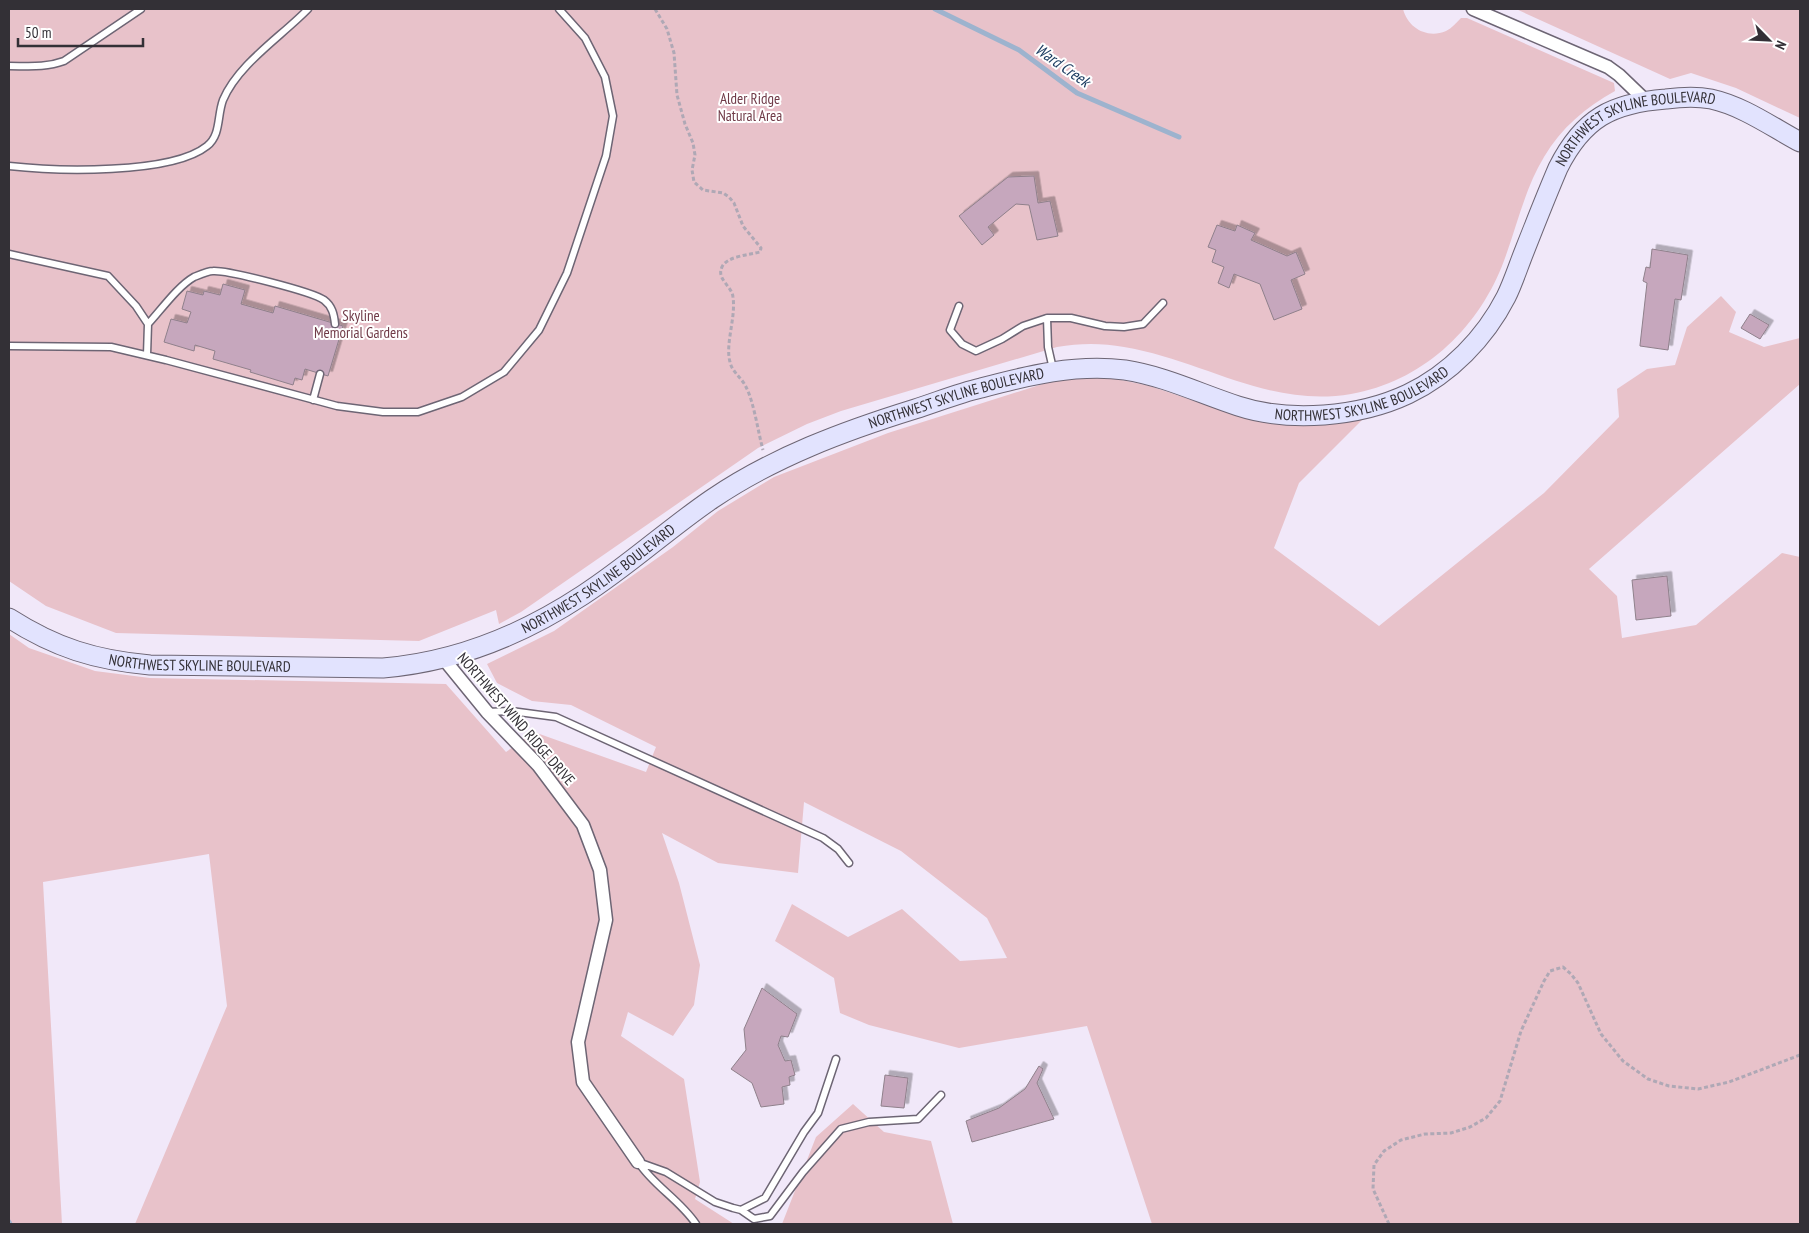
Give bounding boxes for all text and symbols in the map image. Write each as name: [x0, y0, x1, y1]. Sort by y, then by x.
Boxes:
scale bar: [18, 15, 142, 47]
north arrow: [1744, 15, 1794, 65]
text: 50 m: [25, 23, 51, 42]
text: N: [1771, 38, 1791, 52]
water label: Ward Creek: [1032, 39, 1096, 92]
street label: NORTHWEST SKYLINE BOULEVARD: [1551, 87, 1717, 169]
park label: Alder Ridge Natural Area: [718, 89, 782, 125]
park label: Skyline Memorial Gardens: [314, 306, 408, 342]
street label: NORTHWEST SKYLINE BOULEVARD: [1274, 362, 1452, 425]
street label: NORTHWEST SKYLINE BOULEVARD: [866, 363, 1046, 432]
street label: NORTHWEST SKYLINE BOULEVARD: [518, 520, 679, 637]
street label: NORTHWEST WIND RIDGE DRIVE: [453, 648, 579, 789]
street label: NORTHWEST SKYLINE BOULEVARD: [107, 650, 291, 676]

